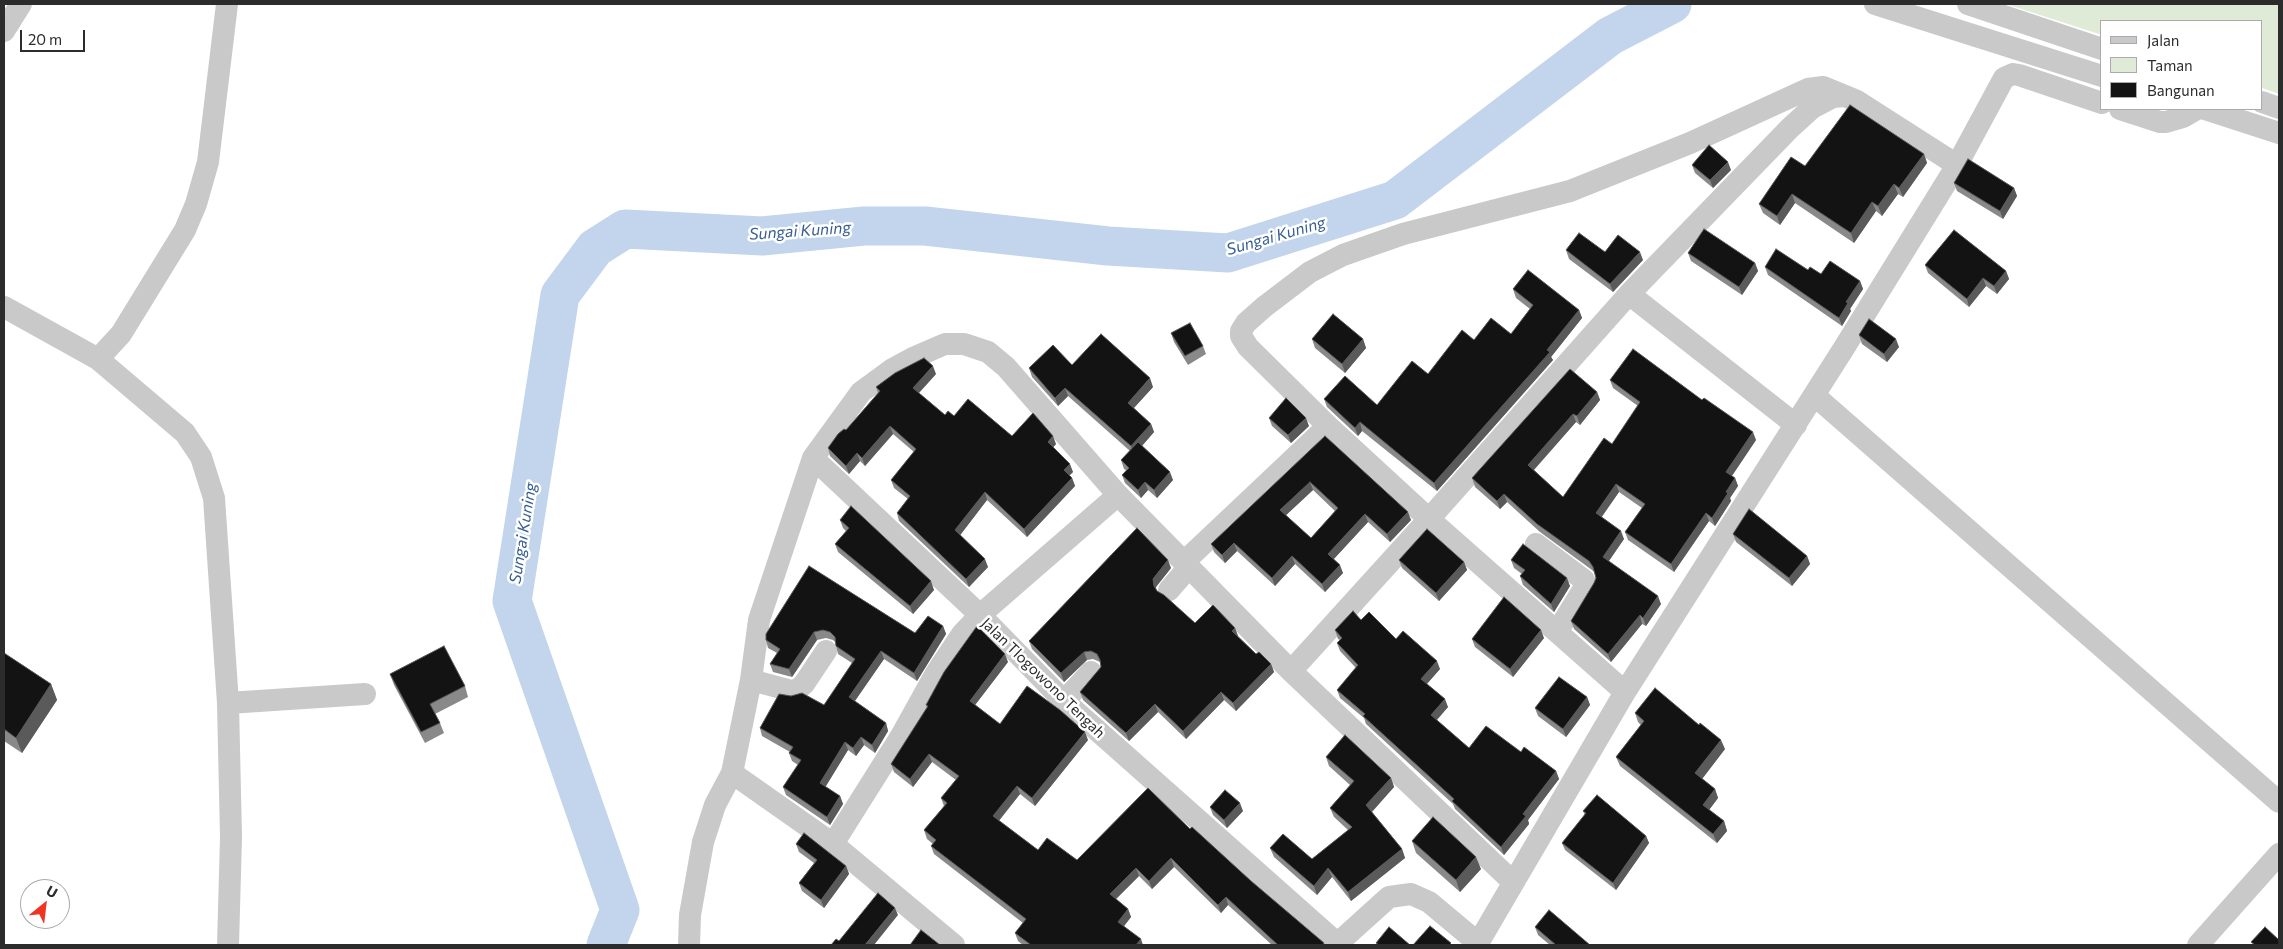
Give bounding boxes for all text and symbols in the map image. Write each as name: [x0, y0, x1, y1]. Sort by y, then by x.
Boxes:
scale bar: [22, 20, 88, 52]
legend: [2100, 20, 2263, 110]
text: 20 m: [28, 30, 62, 48]
text: Jalan: [2147, 31, 2179, 49]
text: Taman: [2147, 56, 2193, 74]
text: Bangunan: [2147, 81, 2215, 99]
water label: Sungai Kuning: [1224, 213, 1328, 259]
water label: Sungai Kuning: [748, 218, 852, 244]
water label: Sungai Kuning: [506, 481, 540, 585]
street label: Jalan Tlogowono Tengah: [977, 614, 1109, 742]
north arrow: [20, 879, 70, 929]
text: U: [43, 881, 61, 901]

